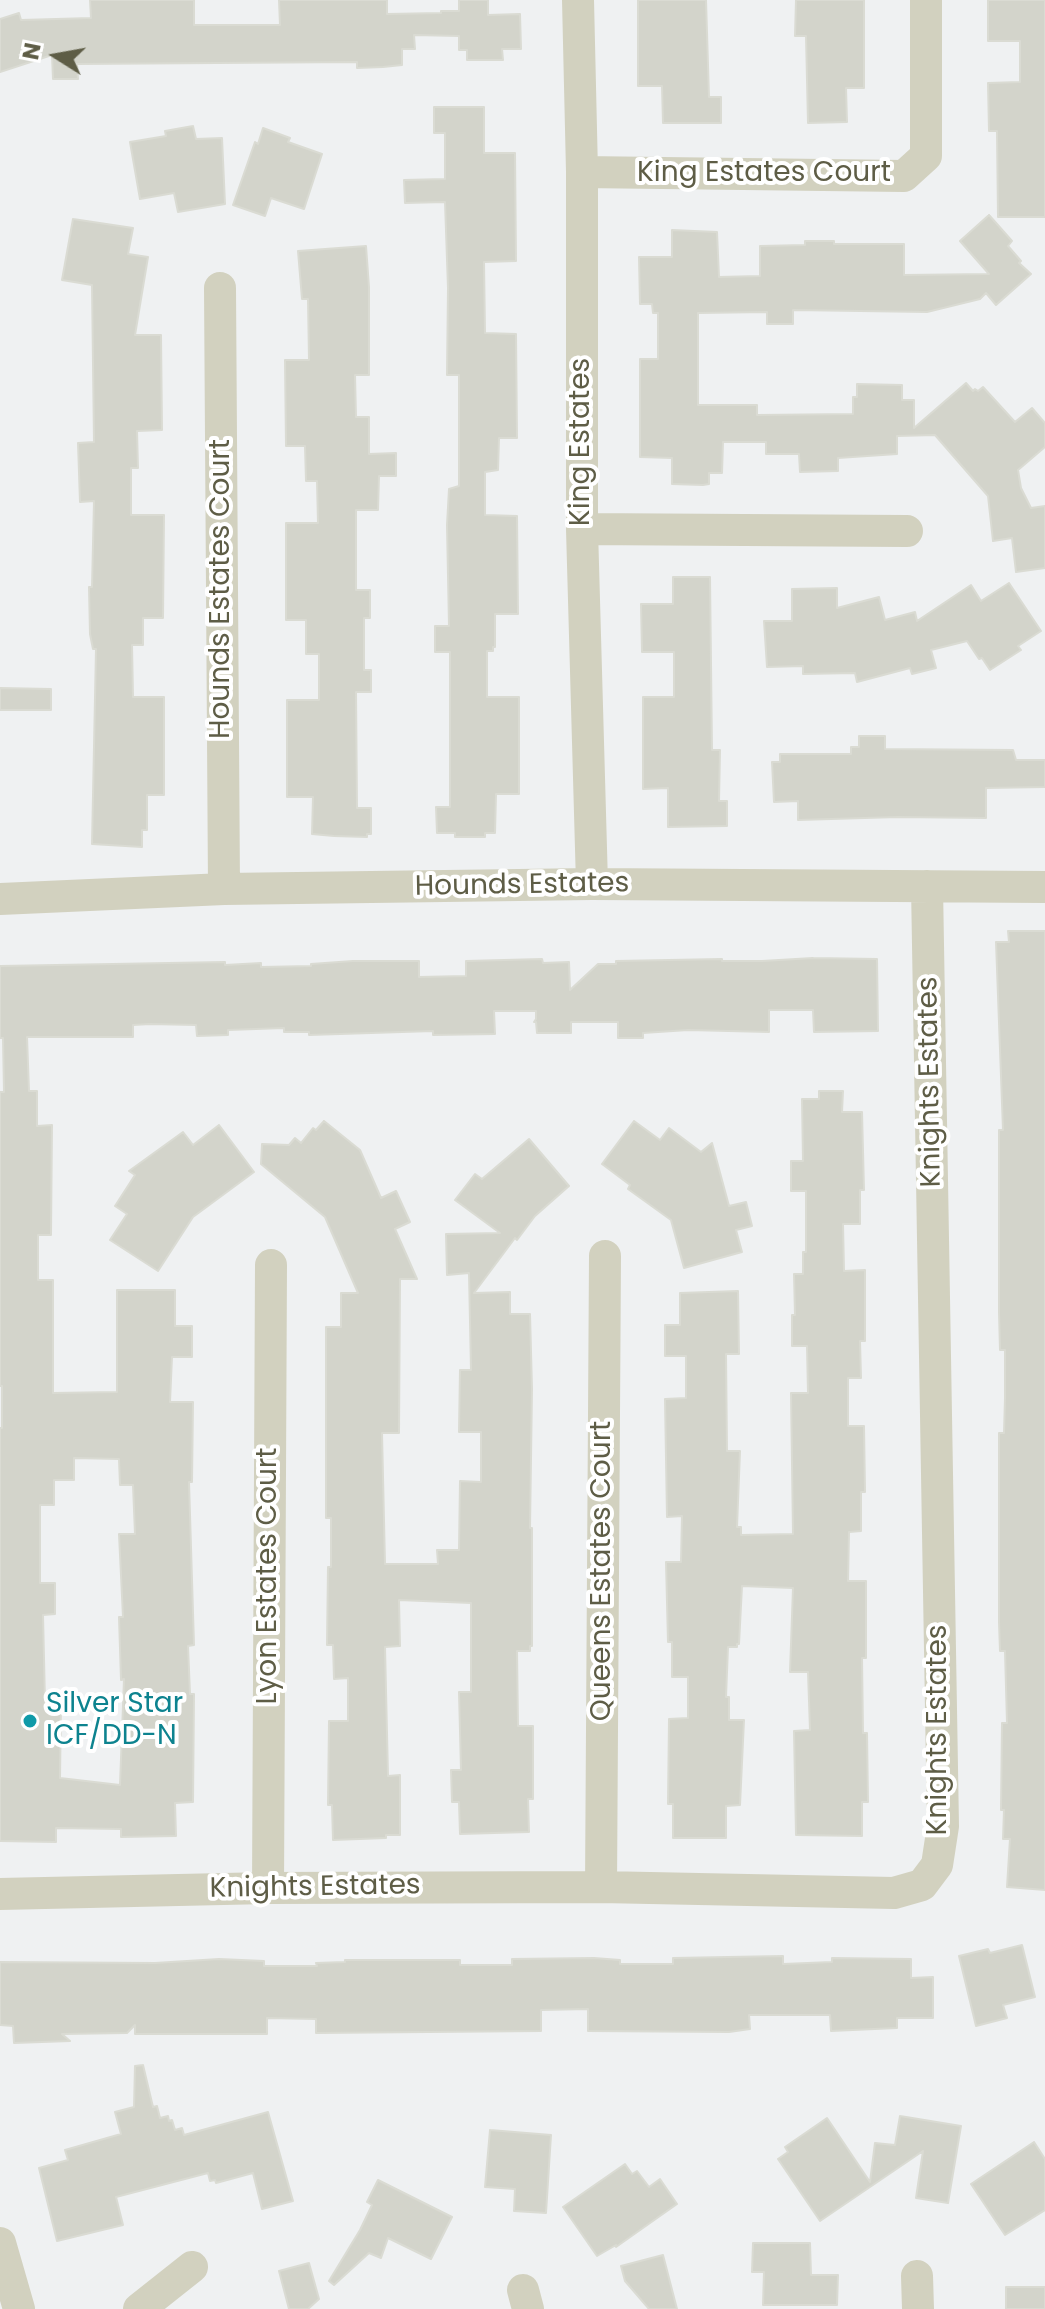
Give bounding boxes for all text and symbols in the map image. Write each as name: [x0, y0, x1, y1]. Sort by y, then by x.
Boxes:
north arrow: [16, 16, 96, 96]
text: N: [15, 40, 49, 62]
street label: King Estates Court: [637, 157, 891, 191]
street label: King Estates: [565, 358, 599, 526]
street label: Hounds Estates Court: [205, 439, 239, 739]
street label: Hounds Estates: [415, 867, 629, 905]
street label: Knights Estates: [912, 976, 950, 1188]
street label: Queens Estates Court: [586, 1421, 620, 1721]
street label: Lyon Estates Court: [252, 1447, 286, 1705]
street label: Knights Estates: [922, 1625, 956, 1835]
place label: Silver Star ICF/DD-N: [46, 1688, 183, 1754]
marker: Silver Star ICF/DD-N: [21, 1712, 39, 1730]
street label: Knights Estates: [209, 1869, 421, 1907]

